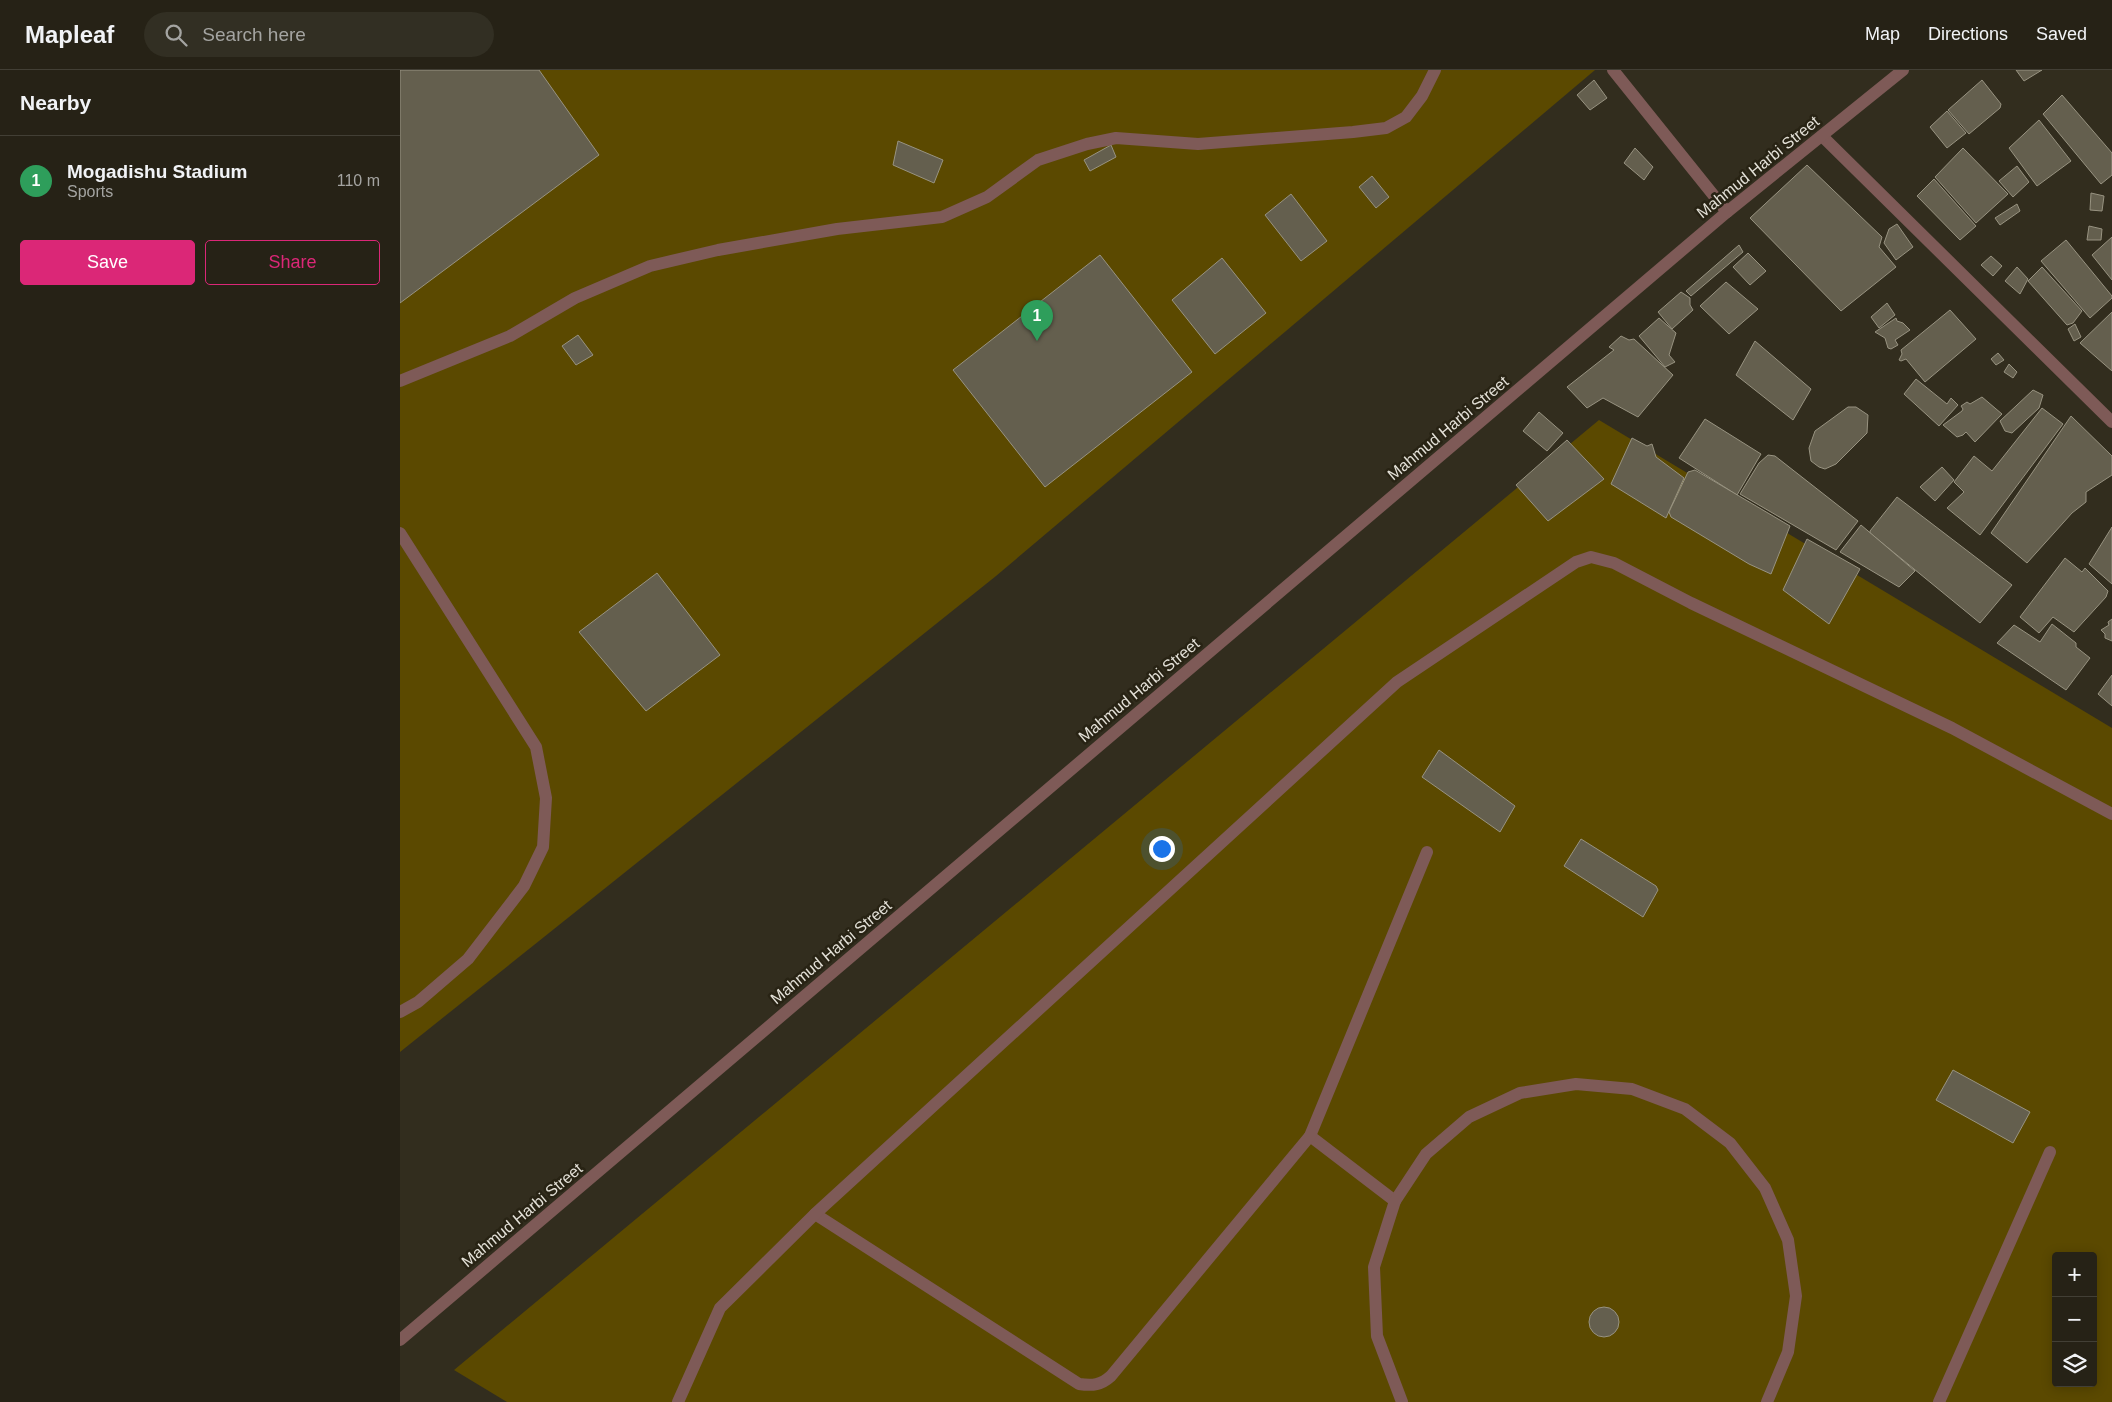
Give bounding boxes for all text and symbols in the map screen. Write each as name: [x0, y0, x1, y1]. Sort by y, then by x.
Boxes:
search box: [144, 12, 494, 57]
text: Mapleaf: [25, 21, 114, 48]
icon: search: [162, 21, 190, 49]
text: Search here: [202, 24, 306, 45]
text: Map: [1865, 24, 1900, 44]
text: Directions: [1928, 24, 2008, 44]
text: Saved: [2036, 24, 2087, 44]
text: Nearby: [20, 91, 91, 114]
street label: Mahmud Harbi Street: [1694, 112, 1823, 221]
text: Mogadishu Stadium: [67, 161, 248, 182]
text: 1: [32, 172, 40, 189]
text: 110 m: [337, 172, 380, 189]
text: Sports: [67, 183, 113, 200]
button: Save: [20, 240, 195, 285]
button: Share: [205, 240, 380, 285]
pin: 1: [1021, 300, 1053, 341]
street label: Mahmud Harbi Street: [1384, 372, 1512, 483]
street label: Mahmud Harbi Street: [1075, 634, 1203, 745]
your location: [1149, 836, 1175, 862]
street label: Mahmud Harbi Street: [767, 896, 895, 1007]
street label: Mahmud Harbi Street: [458, 1159, 586, 1270]
map controls: [2052, 1252, 2097, 1387]
button: +: [2052, 1252, 2097, 1297]
button: −: [2052, 1297, 2097, 1342]
button: layers: [2052, 1342, 2097, 1387]

